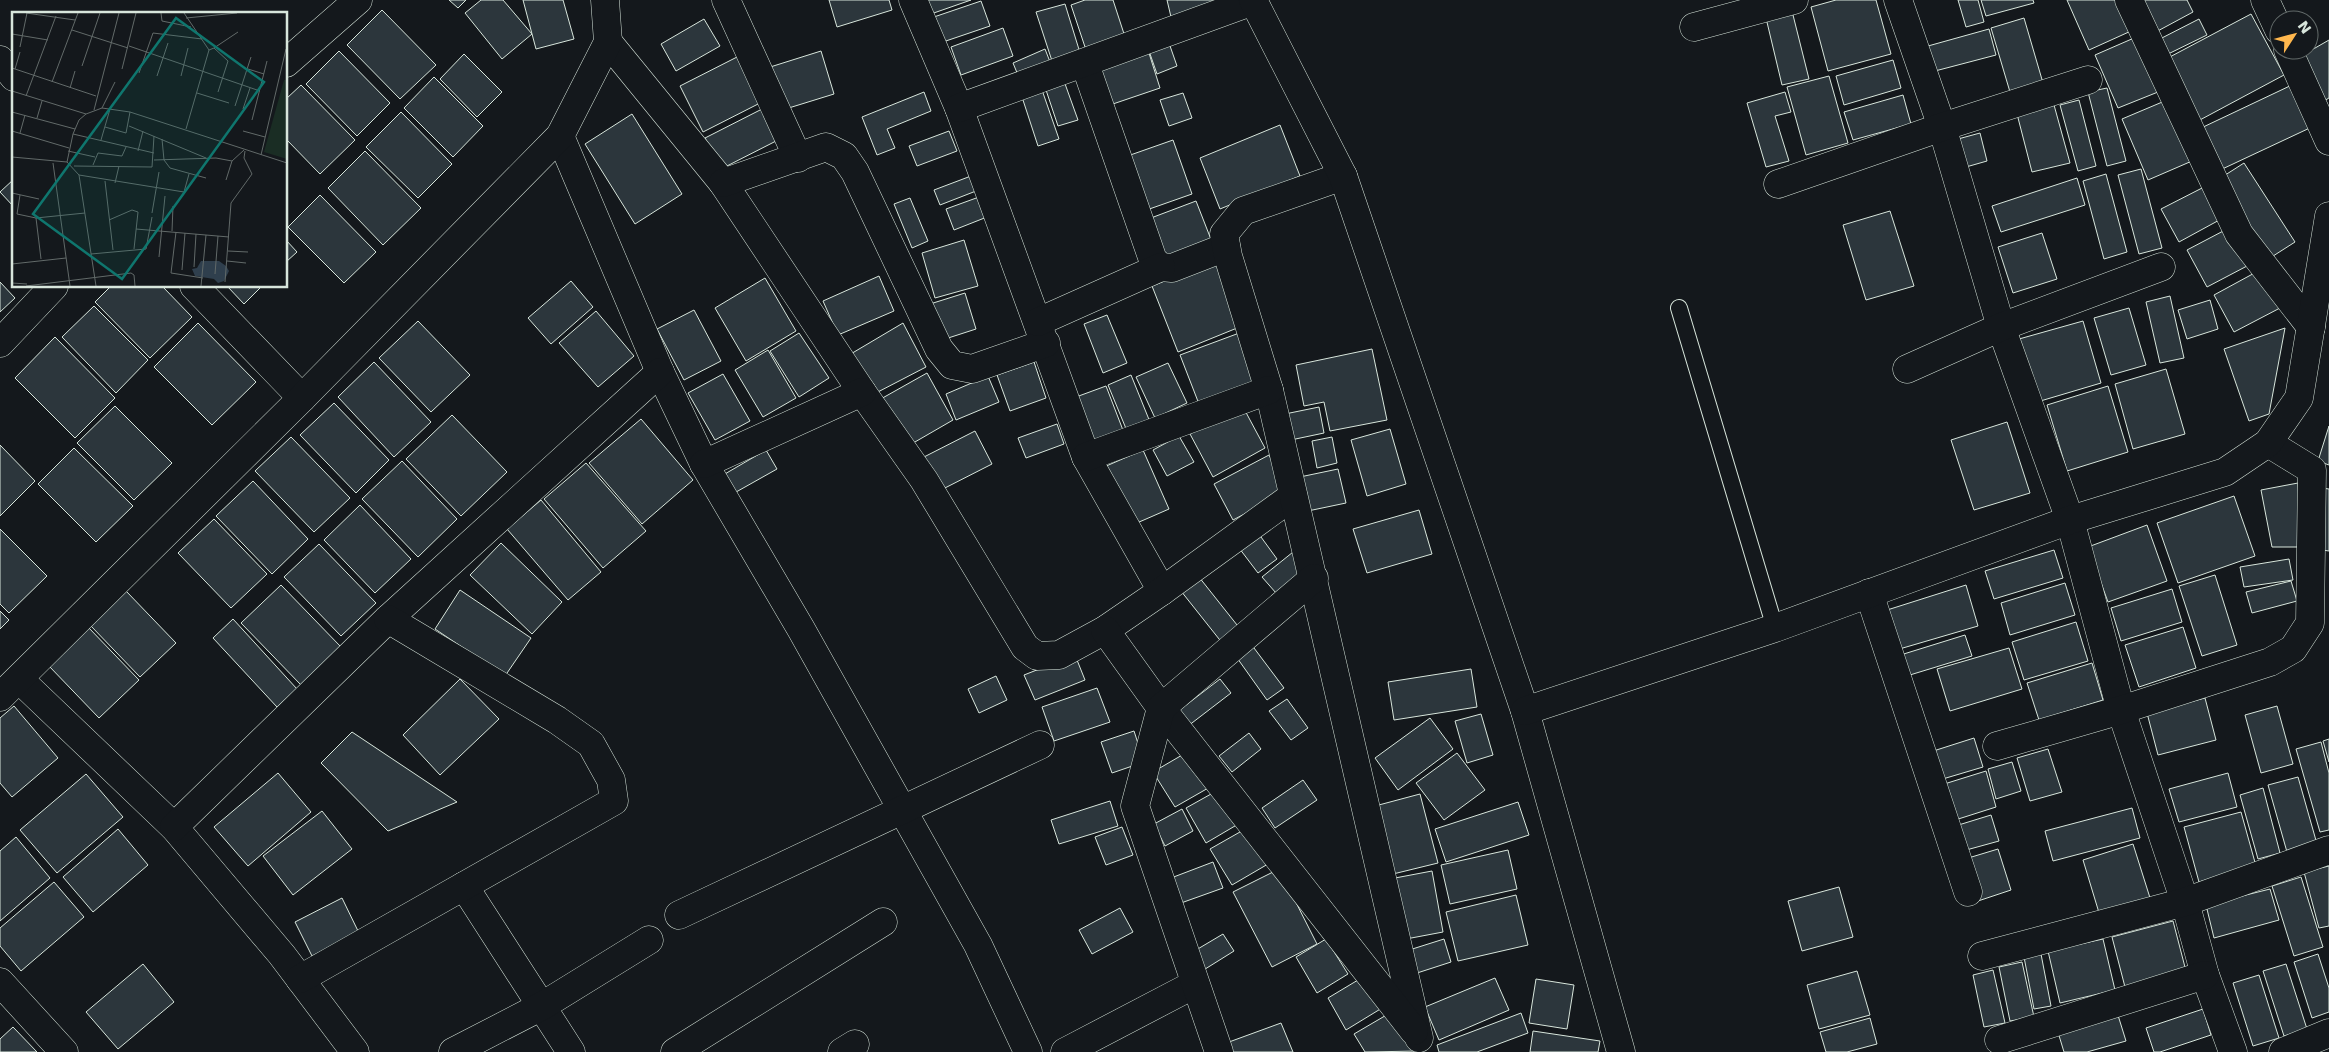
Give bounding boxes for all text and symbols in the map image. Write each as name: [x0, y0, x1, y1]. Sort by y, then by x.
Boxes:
north arrow: [2269, 10, 2319, 60]
inset map: [12, 12, 288, 288]
text: N: [2295, 18, 2314, 37]

